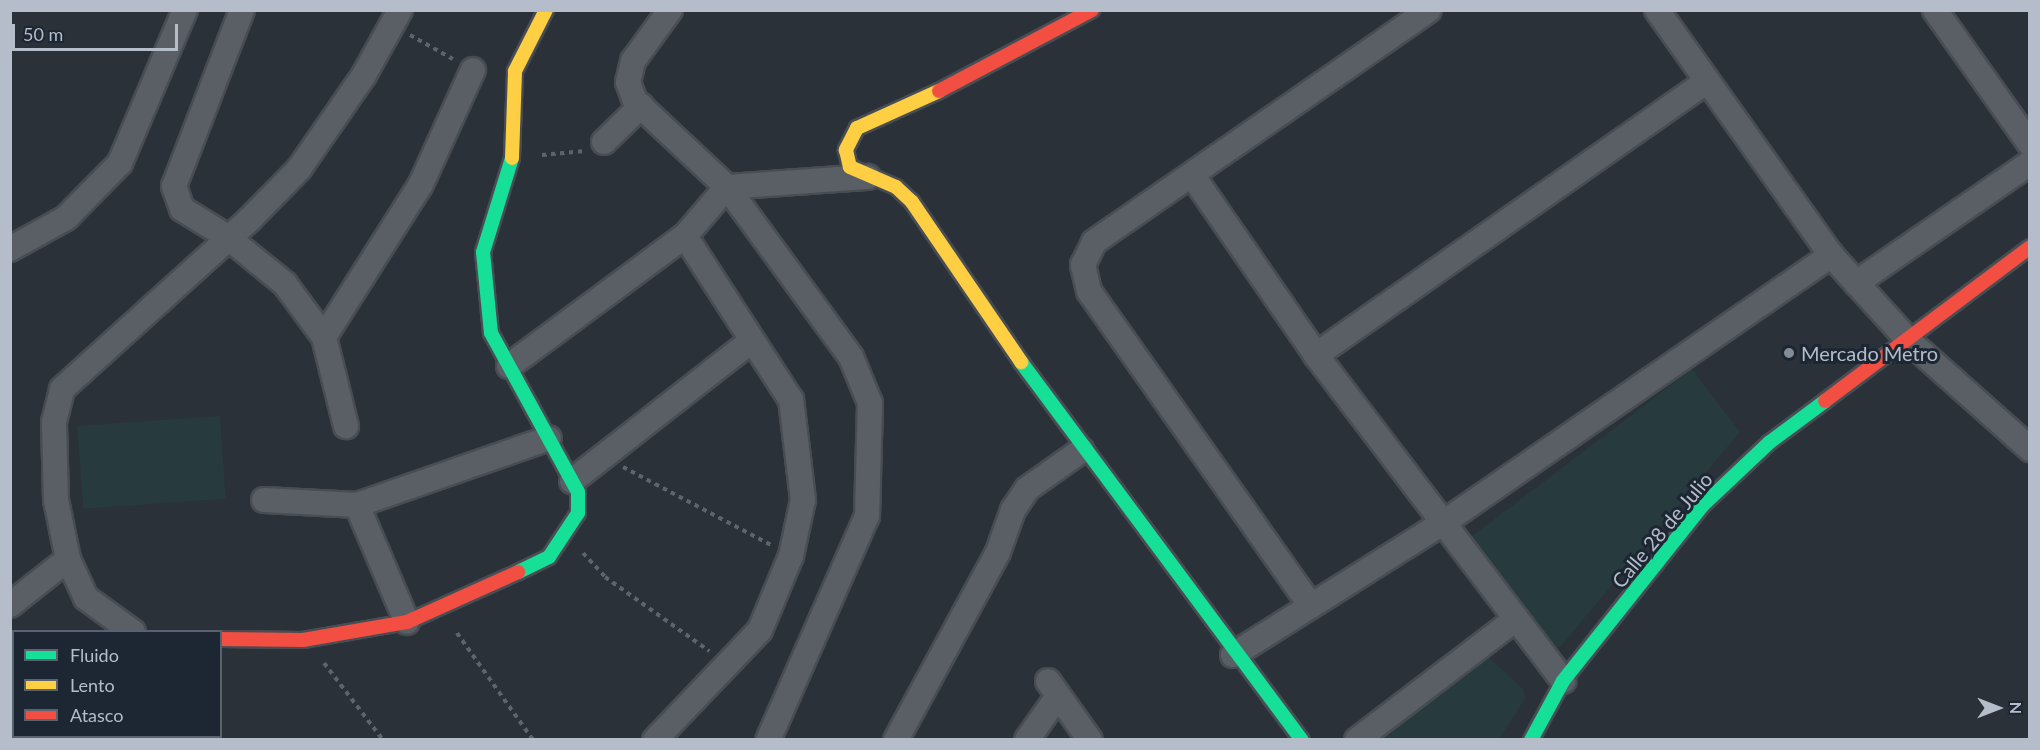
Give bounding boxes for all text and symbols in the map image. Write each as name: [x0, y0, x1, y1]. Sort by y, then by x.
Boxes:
scale bar: [15, 12, 182, 50]
text: 50 m: [23, 23, 63, 45]
place label: Mercado Metro: [1801, 341, 1938, 365]
marker: Mercado Metro: [1782, 346, 1796, 360]
street label: Calle 28 de Julio: [1607, 467, 1717, 593]
legend: [12, 630, 222, 738]
text: Fluido: [70, 644, 119, 666]
text: Lento: [70, 674, 115, 696]
north arrow: [1968, 678, 2028, 738]
text: N: [2007, 702, 2026, 714]
text: Atasco: [70, 704, 123, 726]

